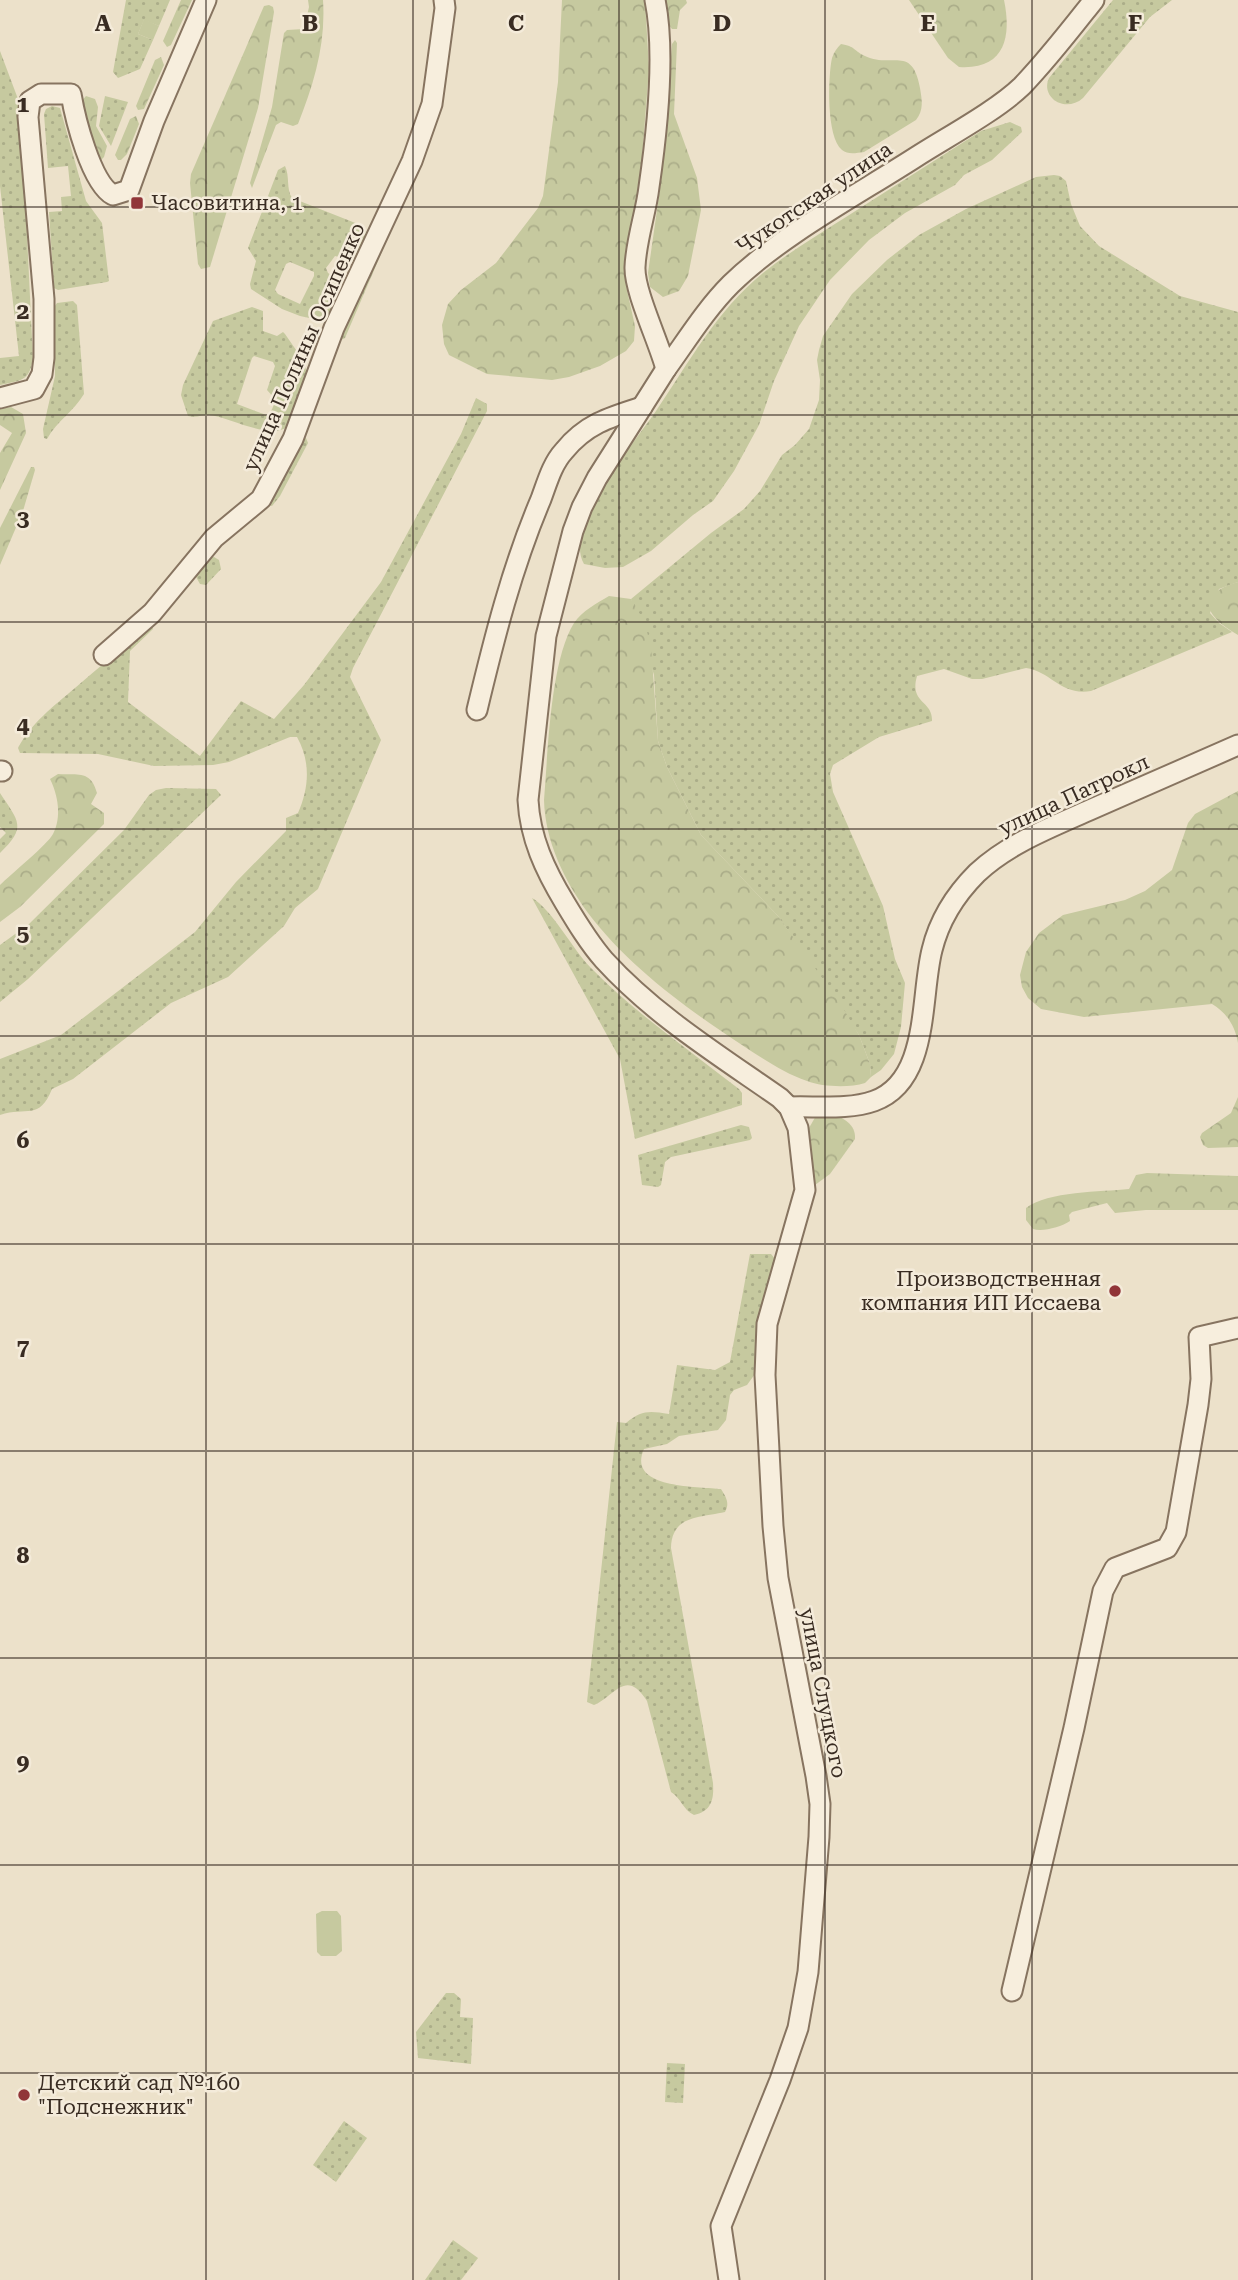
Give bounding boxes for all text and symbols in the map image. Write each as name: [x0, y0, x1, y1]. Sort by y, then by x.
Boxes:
text: A: [95, 10, 112, 37]
text: B: [302, 10, 318, 37]
text: C: [508, 10, 524, 37]
text: D: [713, 10, 731, 37]
text: E: [921, 10, 935, 37]
text: F: [1128, 10, 1142, 37]
text: 1: [17, 91, 30, 118]
street label: Чукотская улица: [731, 137, 897, 259]
place label: Часовитина, 1: [151, 191, 303, 215]
marker: Часовитина, 1: [129, 195, 145, 211]
street label: улица Полины Осипенко: [238, 219, 370, 475]
text: 2: [17, 298, 29, 325]
text: 3: [17, 505, 30, 532]
text: 4: [17, 712, 30, 739]
street label: улица Патрокл: [995, 750, 1153, 840]
text: 5: [17, 920, 30, 947]
text: 6: [17, 1127, 30, 1154]
place label: Производственная компания ИП Иссаева: [861, 1267, 1102, 1315]
marker: Производственная компания ИП Иссаева: [1107, 1283, 1123, 1299]
text: 7: [17, 1334, 30, 1361]
text: 8: [17, 1542, 30, 1569]
street label: улица Слуцкого: [795, 1606, 851, 1780]
text: 9: [17, 1749, 30, 1776]
place label: Детский сад №160 "Подснежник": [38, 2071, 240, 2119]
marker: Детский сад №160 "Подснежник": [16, 2087, 32, 2103]

